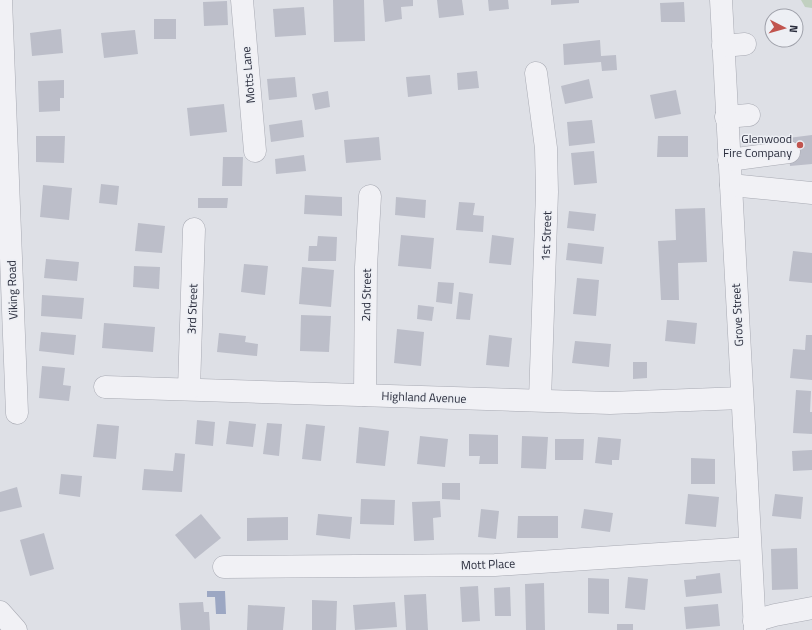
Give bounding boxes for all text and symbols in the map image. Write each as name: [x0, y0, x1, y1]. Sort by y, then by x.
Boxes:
north arrow: [764, 8, 804, 48]
text: N: [786, 24, 802, 34]
street label: Motts Lane: [236, 46, 260, 104]
place label: Glenwood Fire Company: [723, 129, 792, 162]
marker: Glenwood Fire Company: [795, 140, 805, 150]
street label: 1st Street: [536, 210, 556, 261]
street label: Viking Road: [1, 260, 23, 320]
street label: 2nd Street: [356, 268, 376, 322]
street label: Grove Street: [726, 282, 748, 347]
street label: 3rd Street: [182, 283, 202, 335]
street label: Highland Avenue: [381, 386, 467, 408]
street label: Mott Place: [460, 554, 516, 574]

